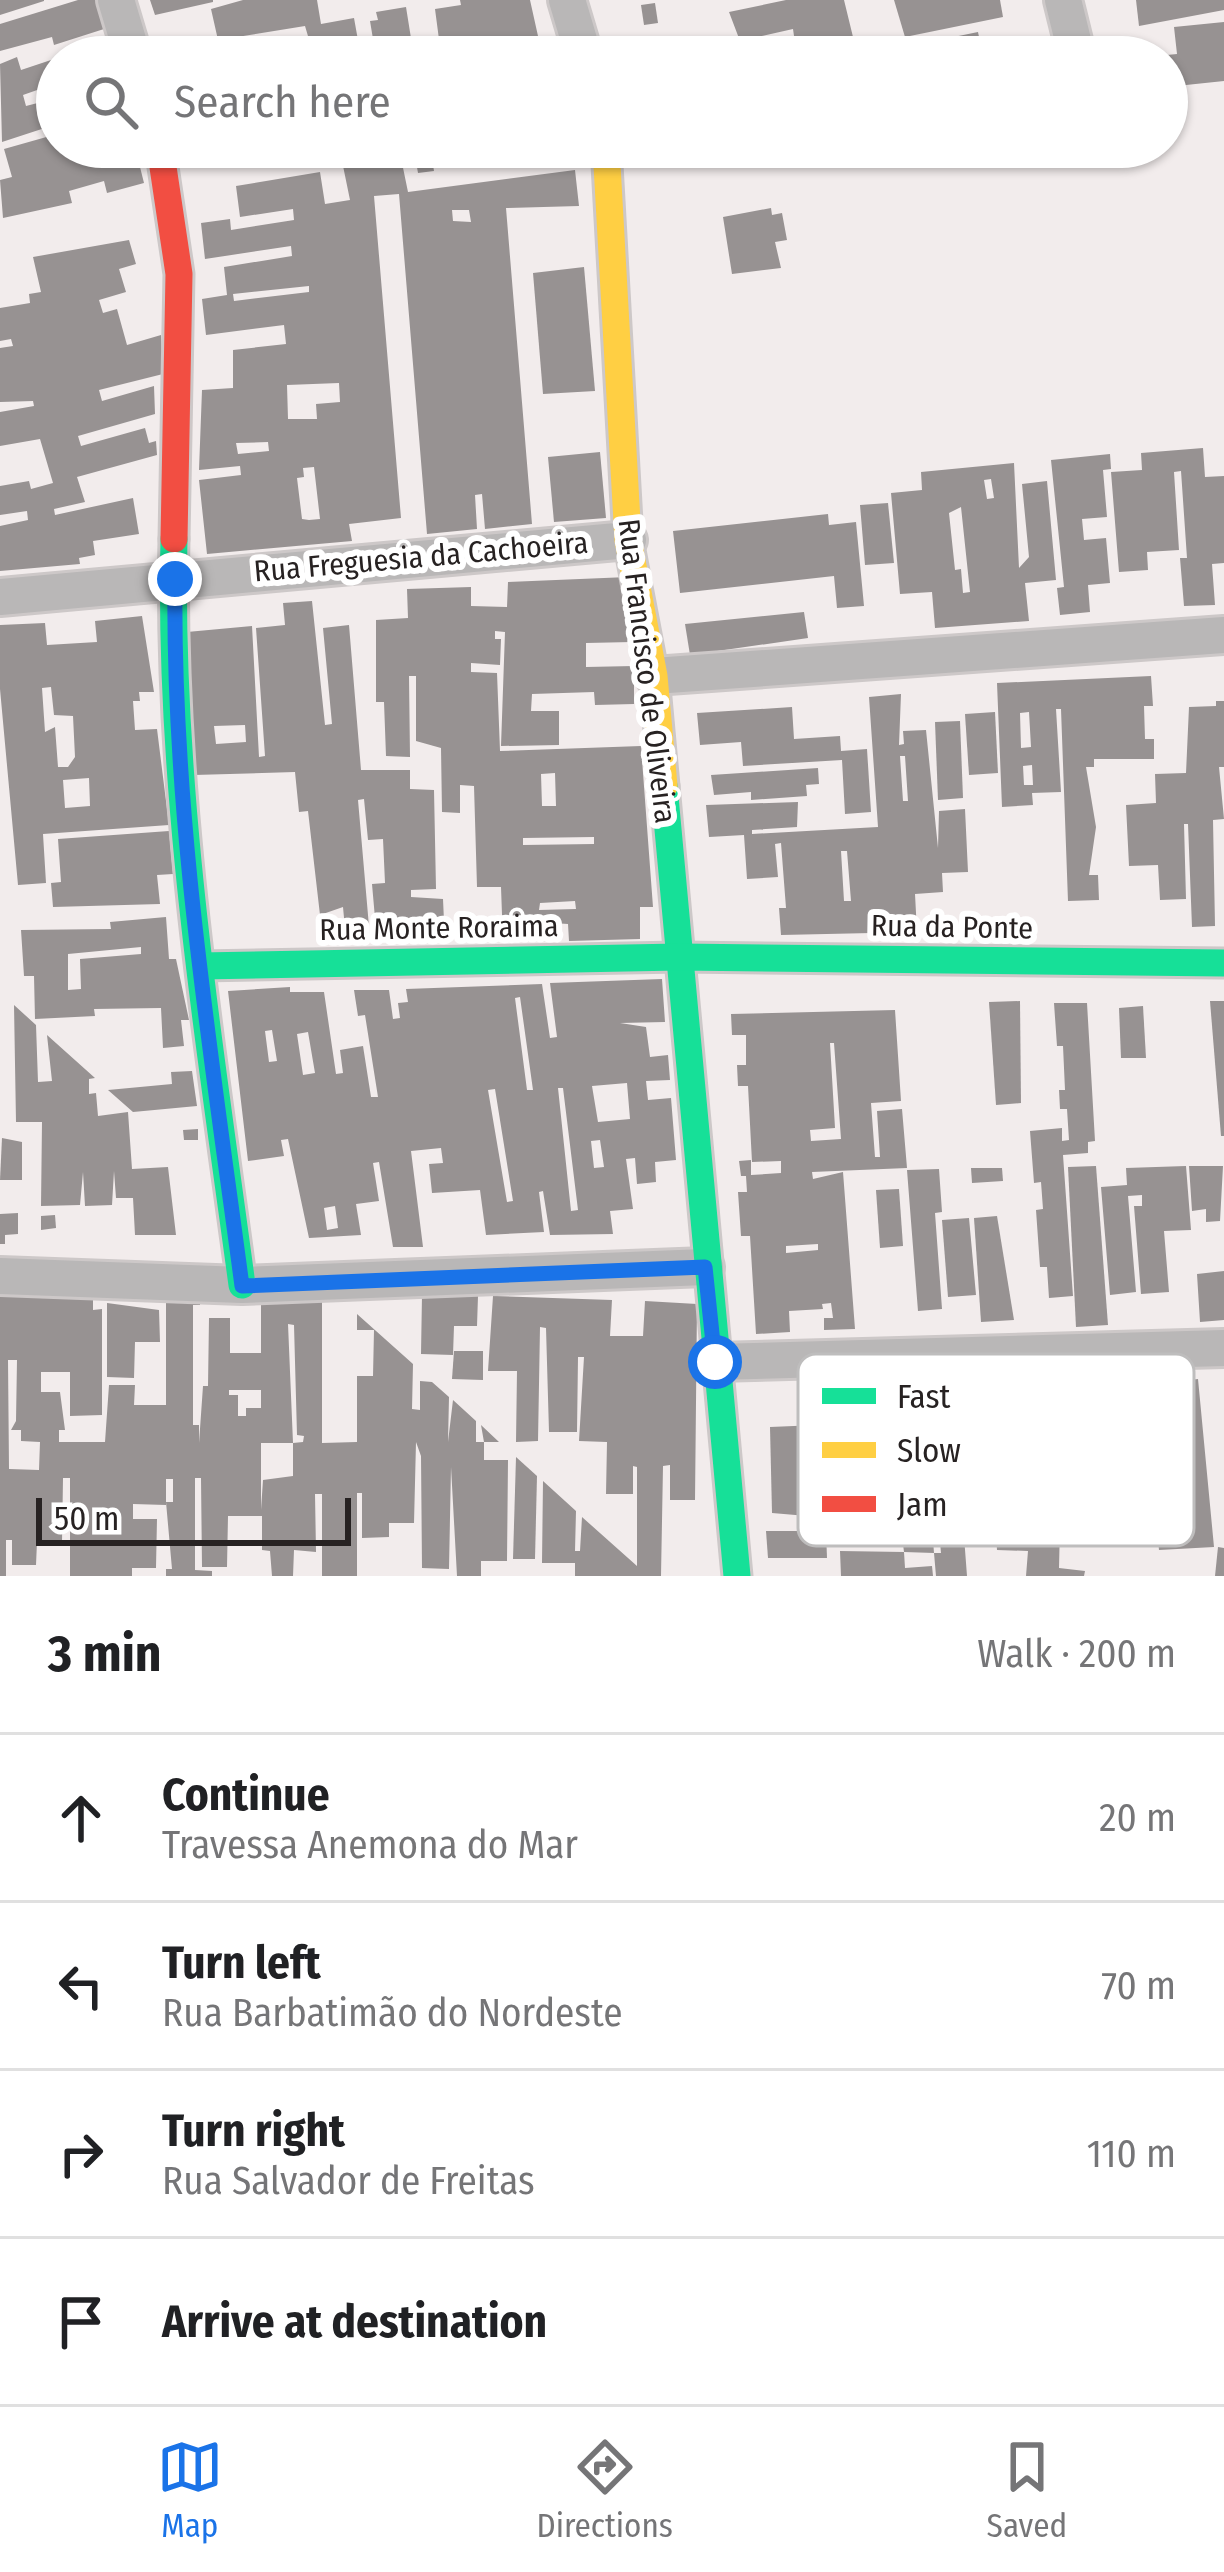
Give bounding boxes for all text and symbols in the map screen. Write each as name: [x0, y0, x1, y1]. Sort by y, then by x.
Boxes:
search box: [36, 36, 1188, 168]
icon: search: [78, 69, 144, 135]
text: Search here: [174, 75, 391, 129]
street label: Rua Francisco de Oliveira: [610, 517, 684, 825]
street label: Rua Freguesia da Cachoeira: [252, 524, 590, 590]
route end: [148, 552, 202, 606]
street label: Rua Monte Roraima: [319, 908, 559, 948]
street label: Rua da Ponte: [871, 908, 1033, 946]
route start: [688, 1335, 742, 1389]
legend: [798, 1354, 1194, 1546]
text: Fast: [897, 1377, 951, 1417]
text: Slow: [897, 1431, 961, 1471]
text: Jam: [897, 1485, 948, 1525]
scale bar: [36, 1492, 351, 1545]
text: 50 m: [54, 1499, 119, 1539]
text: 3 min: [48, 1623, 162, 1685]
text: Walk · 200 m: [977, 1631, 1176, 1677]
text: Continue: [162, 1768, 330, 1822]
icon: ahead: [48, 1785, 114, 1851]
text: 20 m: [1099, 1795, 1176, 1841]
text: Travessa Anemona do Mar: [162, 1822, 578, 1868]
text: Turn left: [162, 1936, 321, 1990]
icon: left: [48, 1953, 114, 2019]
text: 70 m: [1101, 1963, 1176, 2009]
text: Rua Barbatimão do Nordeste: [162, 1990, 622, 2036]
text: Turn right: [162, 2104, 345, 2158]
icon: right: [48, 2121, 114, 2187]
text: 110 m: [1087, 2131, 1176, 2177]
text: Rua Salvador de Freitas: [162, 2158, 535, 2204]
icon: arrive: [48, 2289, 114, 2355]
text: Arrive at destination: [162, 2295, 547, 2349]
tab: Map: [157, 2434, 223, 2546]
tab: Directions: [536, 2434, 673, 2546]
tab: Saved: [987, 2434, 1067, 2546]

